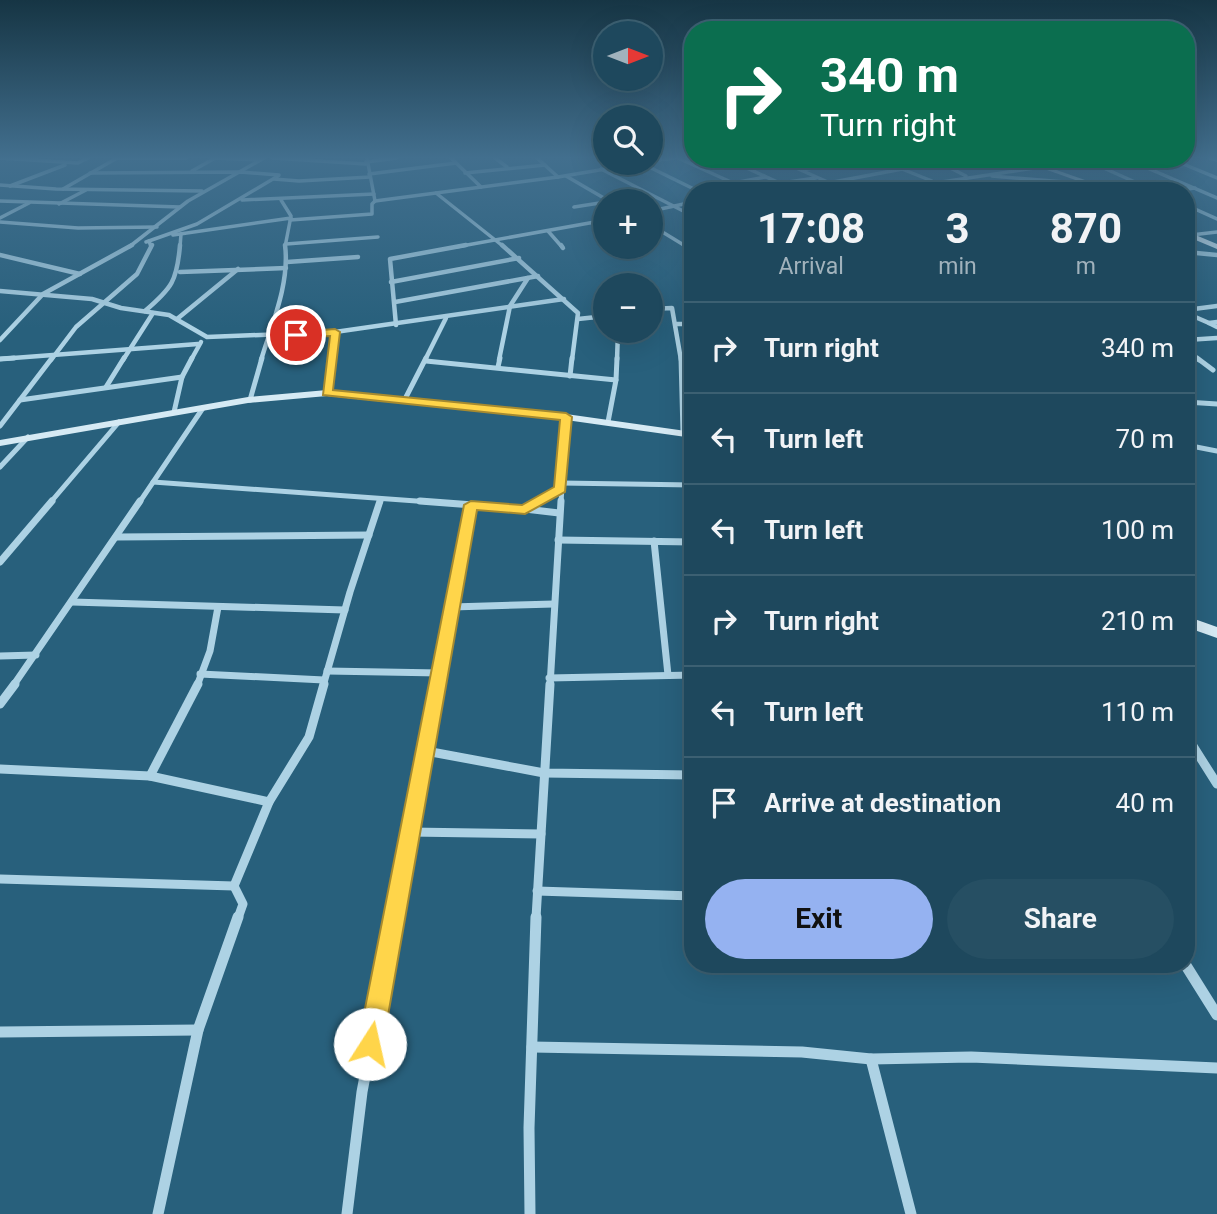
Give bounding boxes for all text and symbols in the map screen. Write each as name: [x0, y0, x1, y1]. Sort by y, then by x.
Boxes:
north arrow: [593, 21, 663, 91]
map controls: [593, 21, 663, 343]
text: 340 m: [820, 47, 959, 104]
icon: right: [705, 49, 796, 140]
button: search: [593, 105, 663, 175]
text: Turn right: [820, 106, 956, 144]
button: +: [593, 189, 663, 259]
text: 17:08: [757, 204, 865, 253]
text: 3: [945, 204, 970, 253]
text: 870: [1050, 204, 1122, 253]
text: Arrival: [778, 253, 844, 280]
text: min: [938, 253, 977, 280]
text: m: [1076, 253, 1096, 280]
button: −: [593, 273, 663, 343]
pin: [266, 305, 326, 365]
icon: arrive: [277, 316, 315, 354]
icon: right: [705, 329, 743, 367]
text: Turn right: [764, 333, 879, 363]
text: 340 m: [1101, 333, 1174, 363]
icon: left: [705, 420, 743, 458]
text: Turn left: [764, 424, 863, 454]
text: 70 m: [1116, 424, 1174, 454]
icon: left: [705, 511, 743, 549]
text: Turn left: [764, 515, 863, 545]
text: 100 m: [1101, 515, 1174, 545]
icon: right: [705, 602, 743, 640]
text: Turn right: [764, 606, 879, 636]
text: 210 m: [1101, 606, 1174, 636]
icon: left: [705, 693, 743, 731]
text: Turn left: [764, 697, 863, 727]
text: 110 m: [1101, 697, 1174, 727]
icon: arrive: [705, 784, 743, 822]
text: Arrive at destination: [764, 788, 1001, 818]
text: 40 m: [1116, 788, 1174, 818]
button: Exit: [705, 879, 933, 959]
button: Share: [947, 879, 1174, 959]
position arrow: [333, 1007, 407, 1081]

